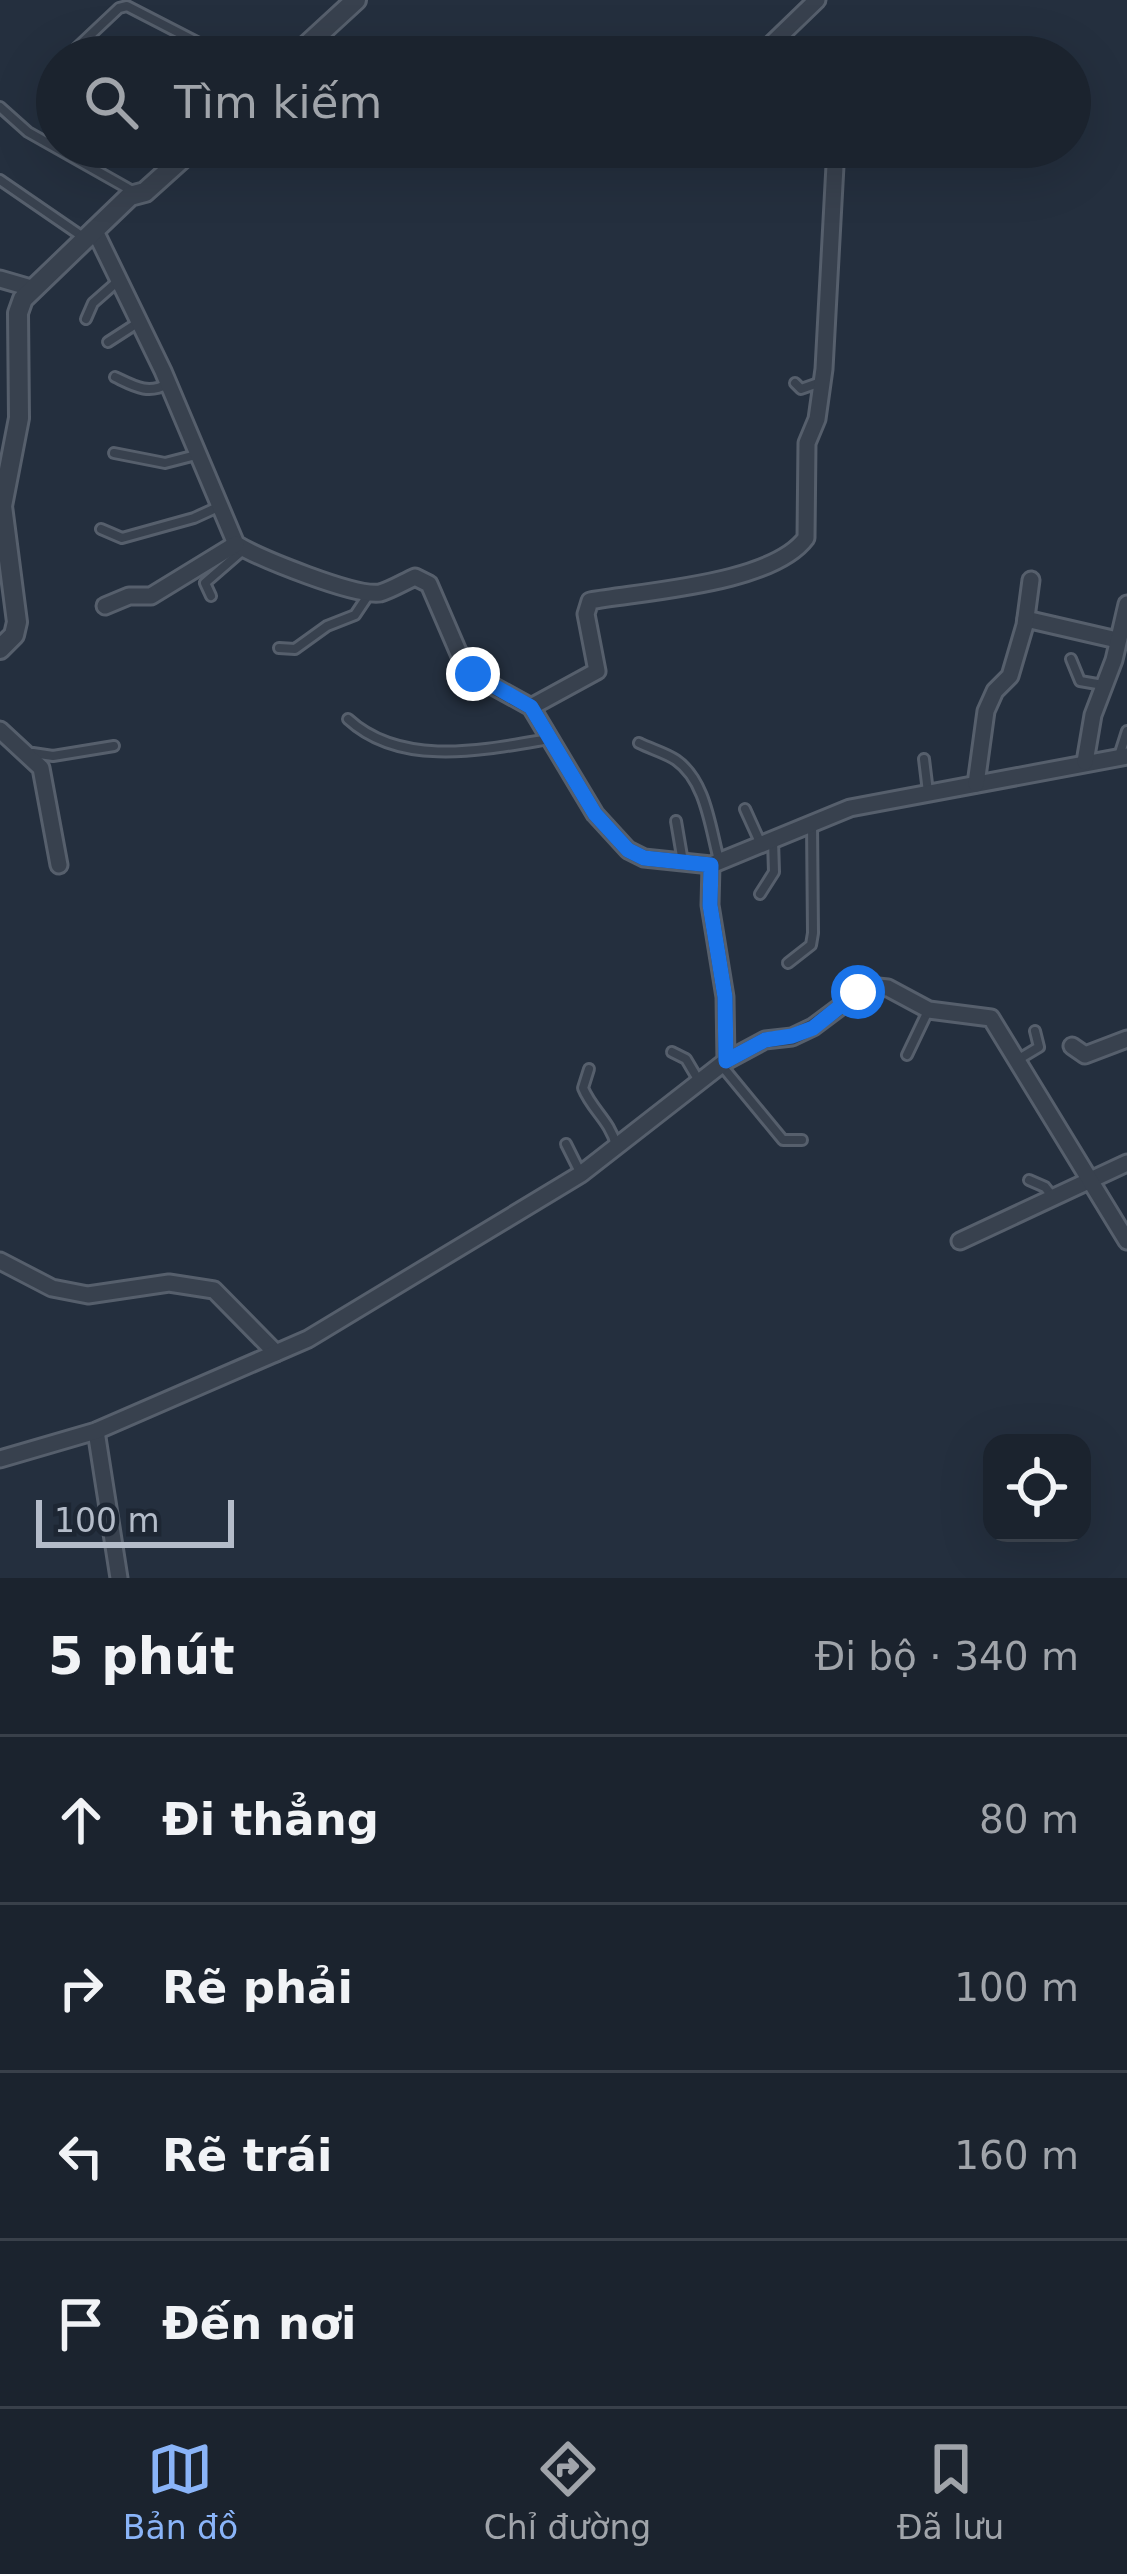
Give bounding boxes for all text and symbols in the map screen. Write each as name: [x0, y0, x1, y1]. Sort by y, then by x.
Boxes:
search box: [36, 36, 1091, 168]
icon: search: [78, 69, 144, 135]
text: Tìm kiếm: [174, 76, 382, 129]
route end: [446, 647, 500, 701]
route start: [831, 965, 885, 1019]
map controls: [983, 1434, 1091, 1542]
button: locate: [983, 1434, 1091, 1542]
scale bar: [36, 1494, 234, 1547]
text: 100 m: [54, 1501, 160, 1540]
text: 5 phút: [48, 1627, 235, 1686]
text: Đi bộ · 340 m: [815, 1634, 1079, 1679]
icon: ahead: [48, 1787, 114, 1853]
text: Đi thẳng: [162, 1793, 379, 1846]
text: 80 m: [979, 1797, 1079, 1842]
icon: right: [48, 1955, 114, 2021]
text: Rẽ phải: [162, 1961, 353, 2014]
text: 100 m: [954, 1965, 1079, 2010]
icon: left: [48, 2123, 114, 2189]
text: Rẽ trái: [162, 2129, 332, 2182]
text: 160 m: [954, 2133, 1079, 2178]
icon: arrive: [48, 2291, 114, 2357]
text: Đến nơi: [162, 2297, 356, 2350]
tab: Bản đồ: [123, 2436, 238, 2547]
tab: Chỉ đường: [484, 2436, 651, 2547]
tab: Đã lưu: [897, 2436, 1004, 2547]

